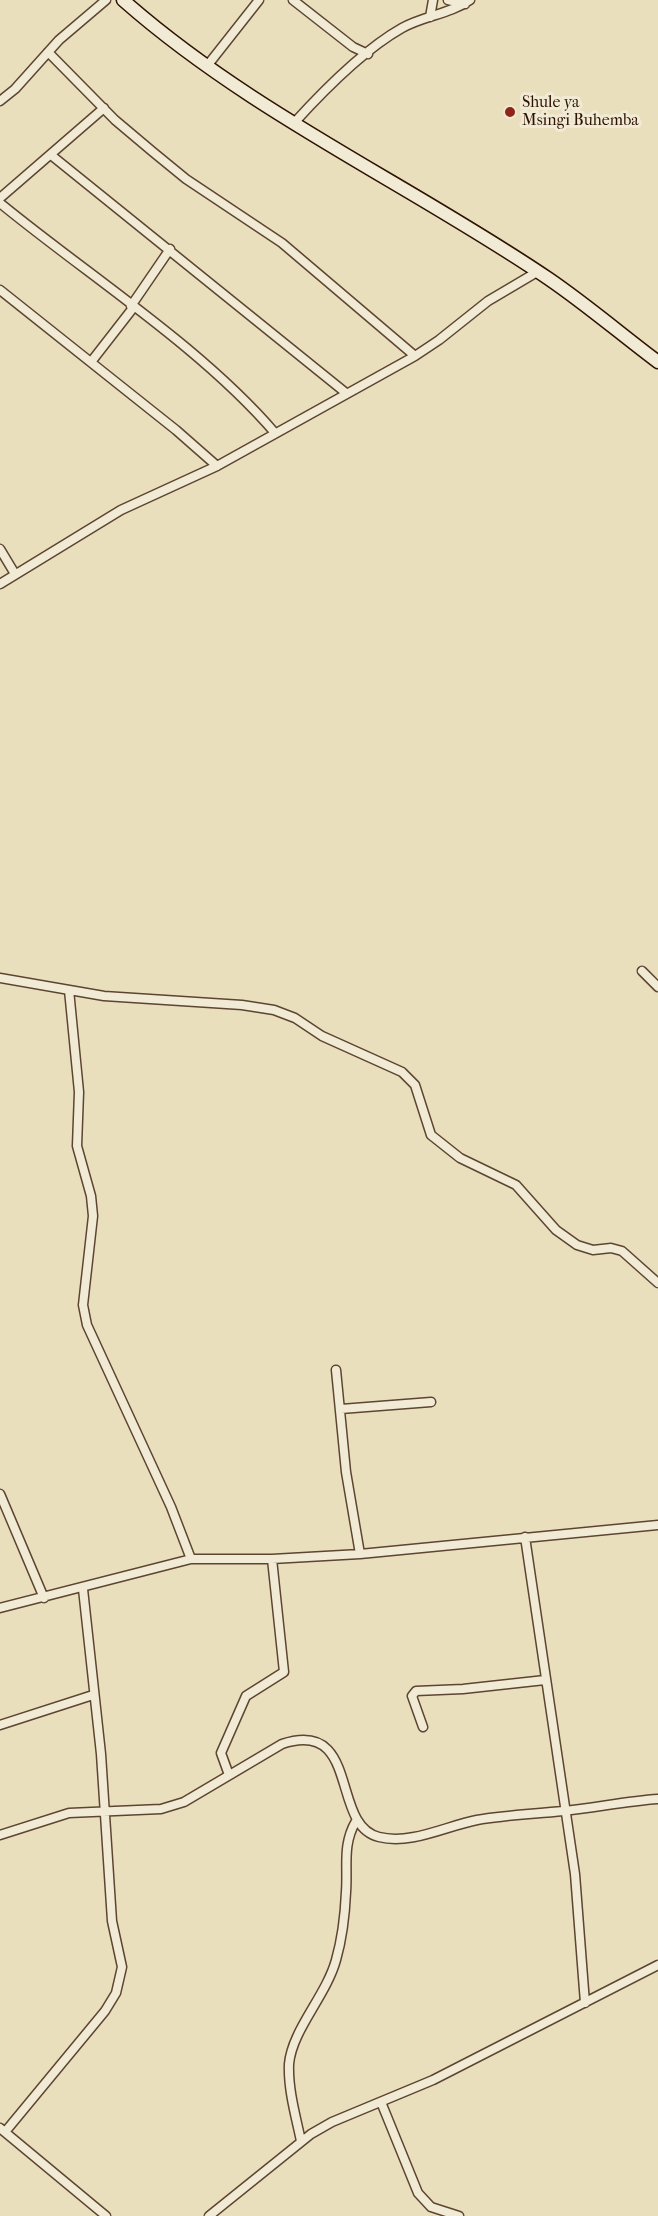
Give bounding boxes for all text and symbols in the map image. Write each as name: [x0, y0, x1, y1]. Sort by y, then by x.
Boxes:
place label: Shule ya Msingi Buhemba: [522, 93, 639, 131]
marker: Shule ya Msingi Buhemba: [503, 105, 517, 119]

